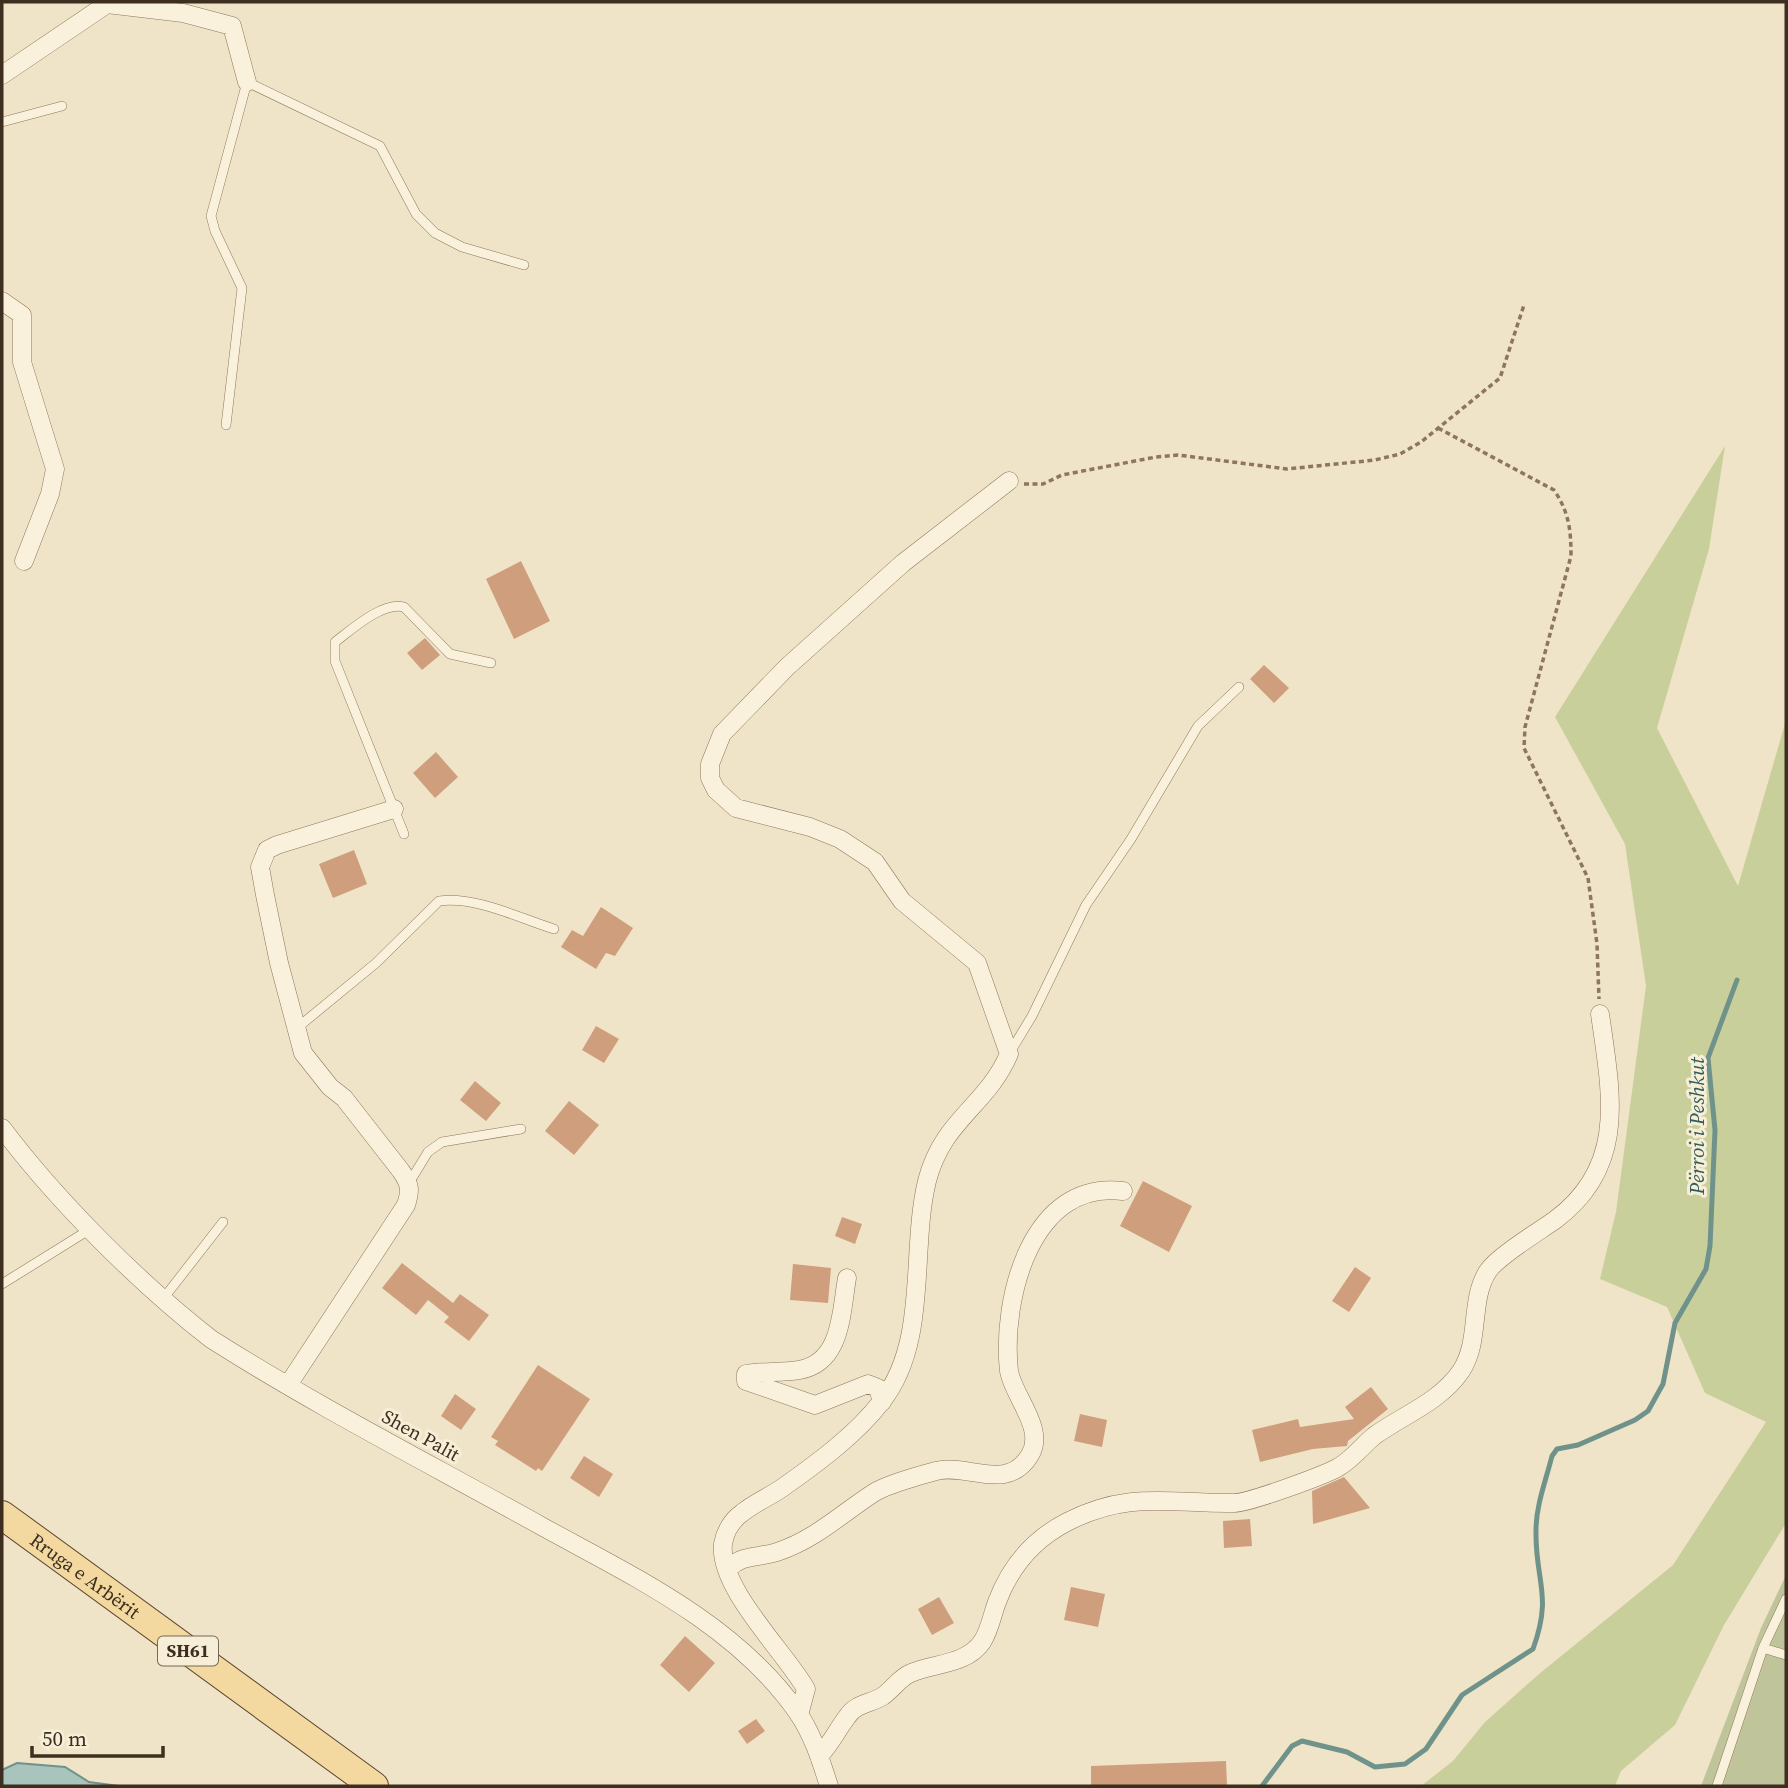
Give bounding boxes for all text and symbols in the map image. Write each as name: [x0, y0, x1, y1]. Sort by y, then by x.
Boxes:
water label: Përroi i Peshkut: [1682, 1056, 1711, 1196]
street label: Shen Palit: [378, 1403, 465, 1467]
street label: Rruga e Arbërit: [25, 1527, 146, 1625]
road number: SH61: [158, 1636, 218, 1666]
scale bar: [32, 1714, 163, 1758]
text: 50 m: [42, 1724, 87, 1753]

